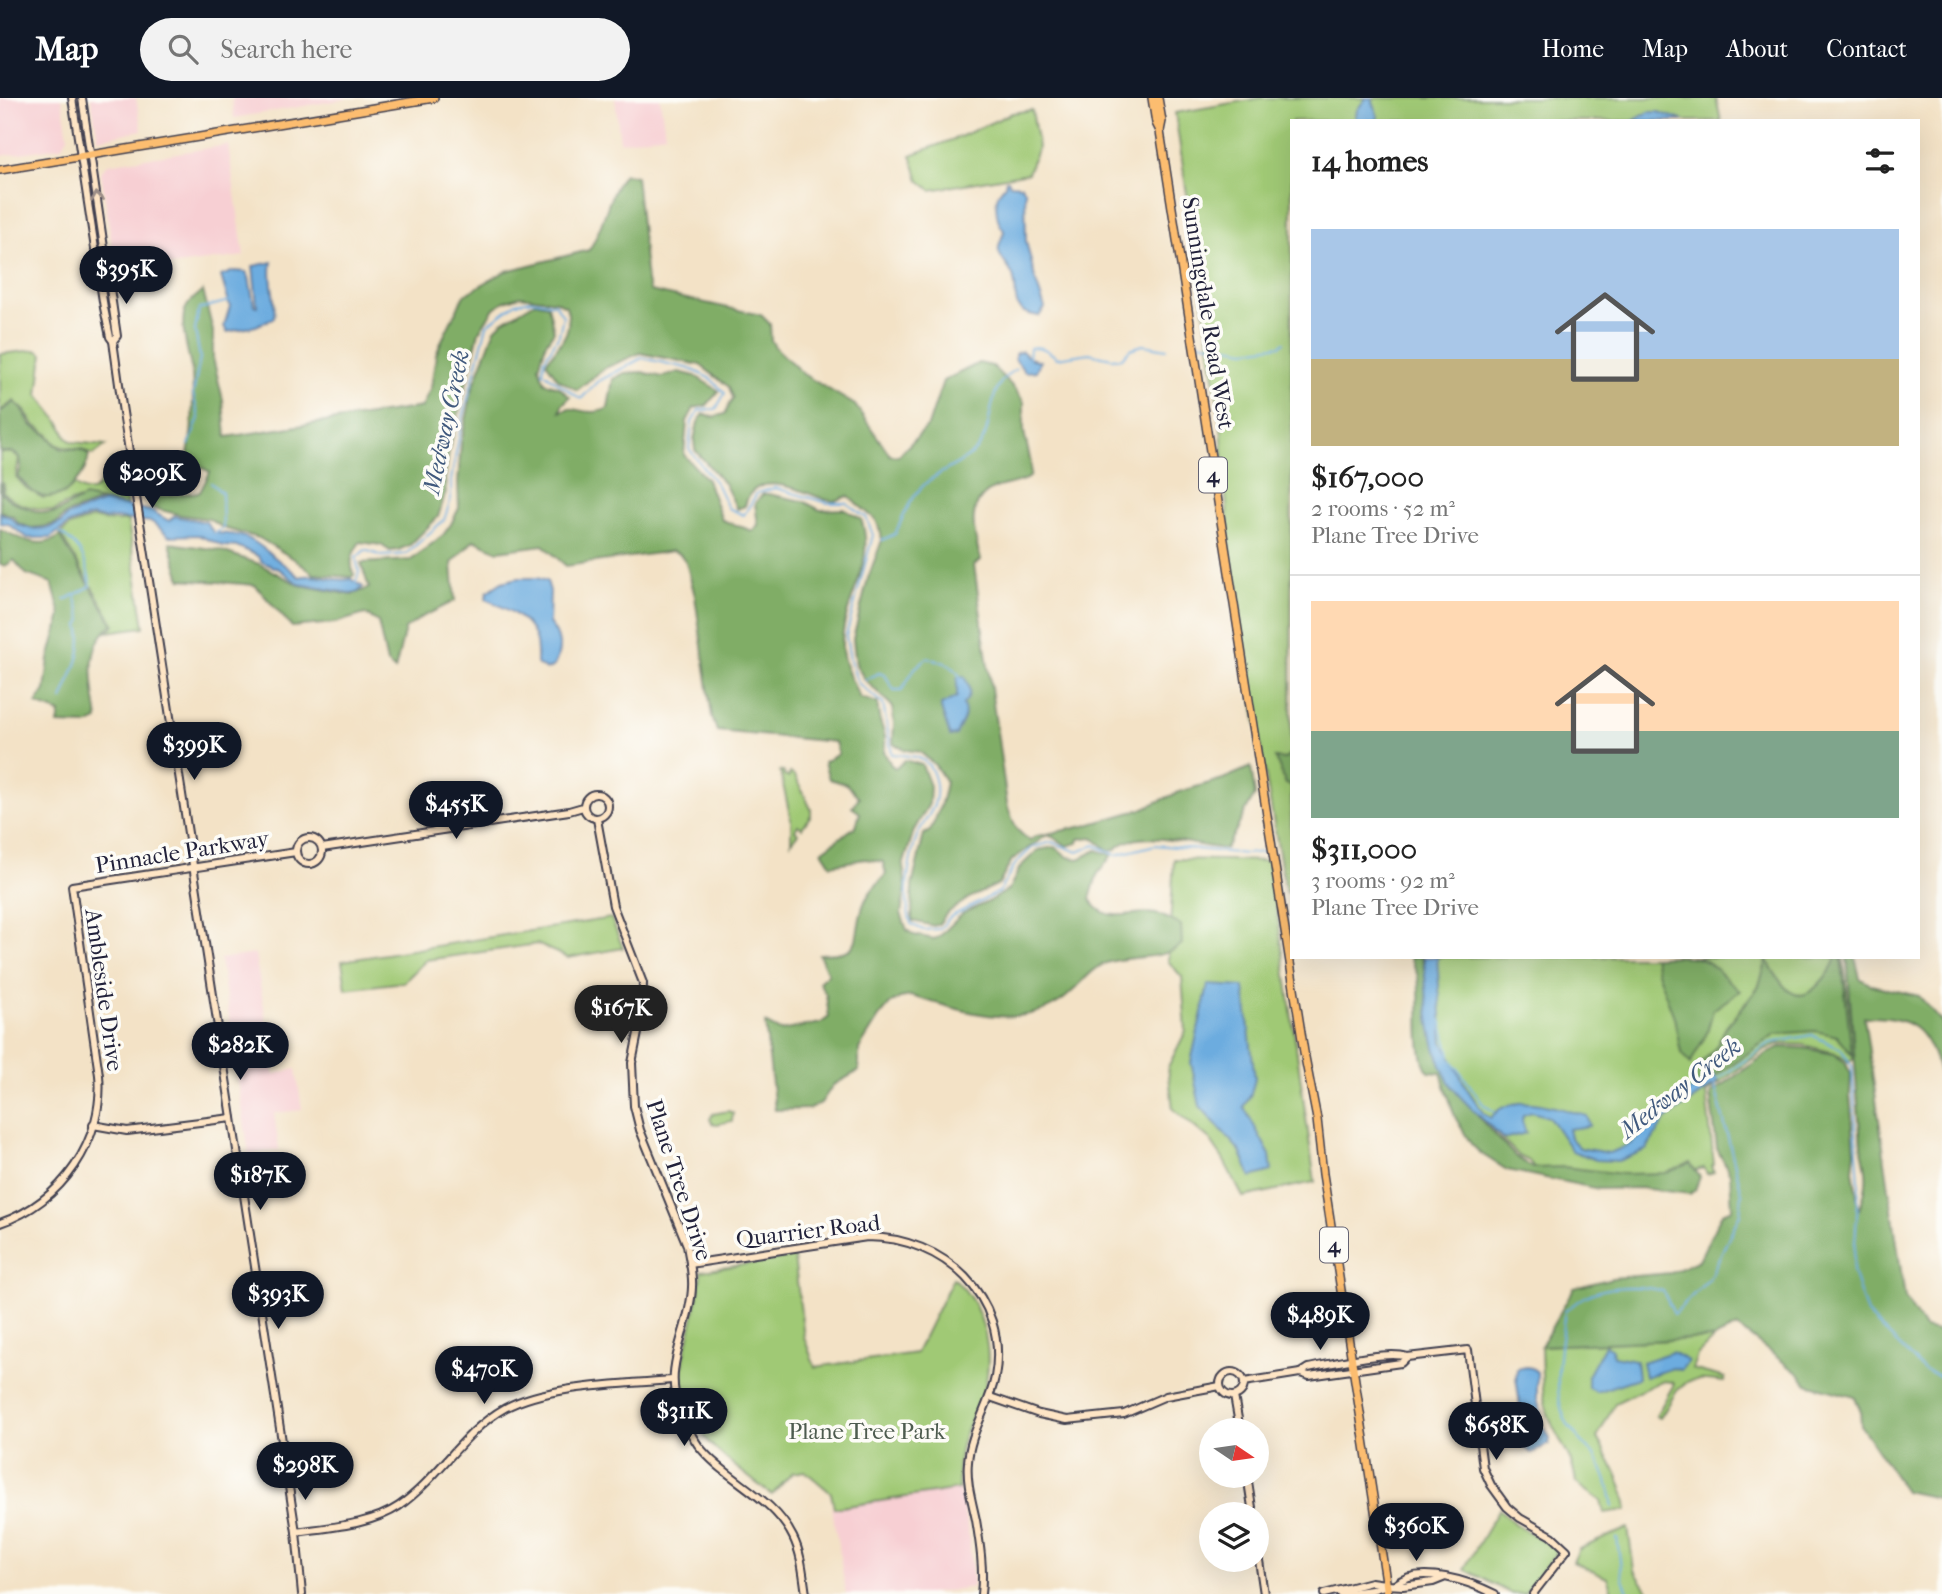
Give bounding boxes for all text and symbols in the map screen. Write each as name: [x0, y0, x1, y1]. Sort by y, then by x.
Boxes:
search box: [140, 18, 630, 81]
text: Map: [35, 30, 98, 69]
icon: search: [164, 30, 202, 68]
text: Search here: [220, 34, 352, 65]
text: Home: [1542, 35, 1604, 63]
text: Map: [1642, 35, 1688, 63]
text: About: [1726, 35, 1788, 63]
text: Contact: [1826, 35, 1907, 63]
icon: filters: [1861, 142, 1899, 180]
text: 14 homes: [1311, 144, 1428, 179]
one-way arrow: [89, 191, 104, 203]
street label: Sunningdale Road West: [1176, 195, 1240, 431]
pin: $395K: [77, 246, 175, 306]
text: $395K: [96, 255, 156, 282]
icon: home: [1542, 274, 1668, 400]
water label: Medway Creek: [417, 347, 475, 499]
pin: $209K: [103, 450, 201, 510]
road number: 4: [1199, 458, 1227, 492]
text: $209K: [119, 459, 185, 486]
text: $167,000: [1311, 460, 1424, 495]
text: 2 rooms · 52 m²: [1311, 495, 1455, 522]
text: Plane Tree Drive: [1311, 522, 1479, 549]
icon: home: [1542, 646, 1668, 772]
pin: $399K: [145, 722, 243, 782]
text: $399K: [163, 731, 225, 758]
pin: $455K: [407, 782, 505, 841]
text: $455K: [425, 790, 487, 817]
street label: Pinnacle Parkway: [93, 825, 272, 879]
text: $311,000: [1311, 832, 1417, 867]
text: 3 rooms · 92 m²: [1311, 867, 1455, 894]
text: Plane Tree Drive: [1311, 894, 1479, 921]
street label: Ambleside Drive: [79, 906, 129, 1073]
pin: $167K: [572, 986, 670, 1045]
text: $167K: [591, 994, 651, 1021]
pin: $282K: [191, 1023, 289, 1082]
text: $282K: [208, 1031, 272, 1058]
water label: Medway Creek: [1612, 1032, 1746, 1145]
street label: Plane Tree Drive: [640, 1096, 718, 1264]
pin: $187K: [211, 1152, 309, 1212]
text: $187K: [230, 1161, 290, 1188]
street label: Quarrier Road: [734, 1209, 882, 1253]
road number: 4: [1320, 1228, 1348, 1262]
pin: $393K: [229, 1272, 327, 1331]
text: $393K: [248, 1280, 308, 1307]
pin: $489K: [1271, 1292, 1369, 1352]
text: $489K: [1287, 1301, 1353, 1328]
pin: $470K: [435, 1346, 533, 1406]
text: $470K: [451, 1355, 517, 1382]
pin: $311K: [635, 1388, 733, 1448]
text: $311K: [656, 1397, 712, 1424]
pin: $658K: [1447, 1402, 1545, 1462]
text: $658K: [1464, 1411, 1528, 1438]
park label: Plane Tree Park: [788, 1418, 947, 1445]
north arrow: [1199, 1418, 1269, 1488]
map controls: [1199, 1418, 1269, 1572]
pin: $298K: [256, 1442, 354, 1502]
text: $298K: [273, 1451, 337, 1478]
button: layers: [1199, 1502, 1269, 1572]
pin: $360K: [1367, 1504, 1465, 1563]
text: $360K: [1384, 1512, 1448, 1539]

